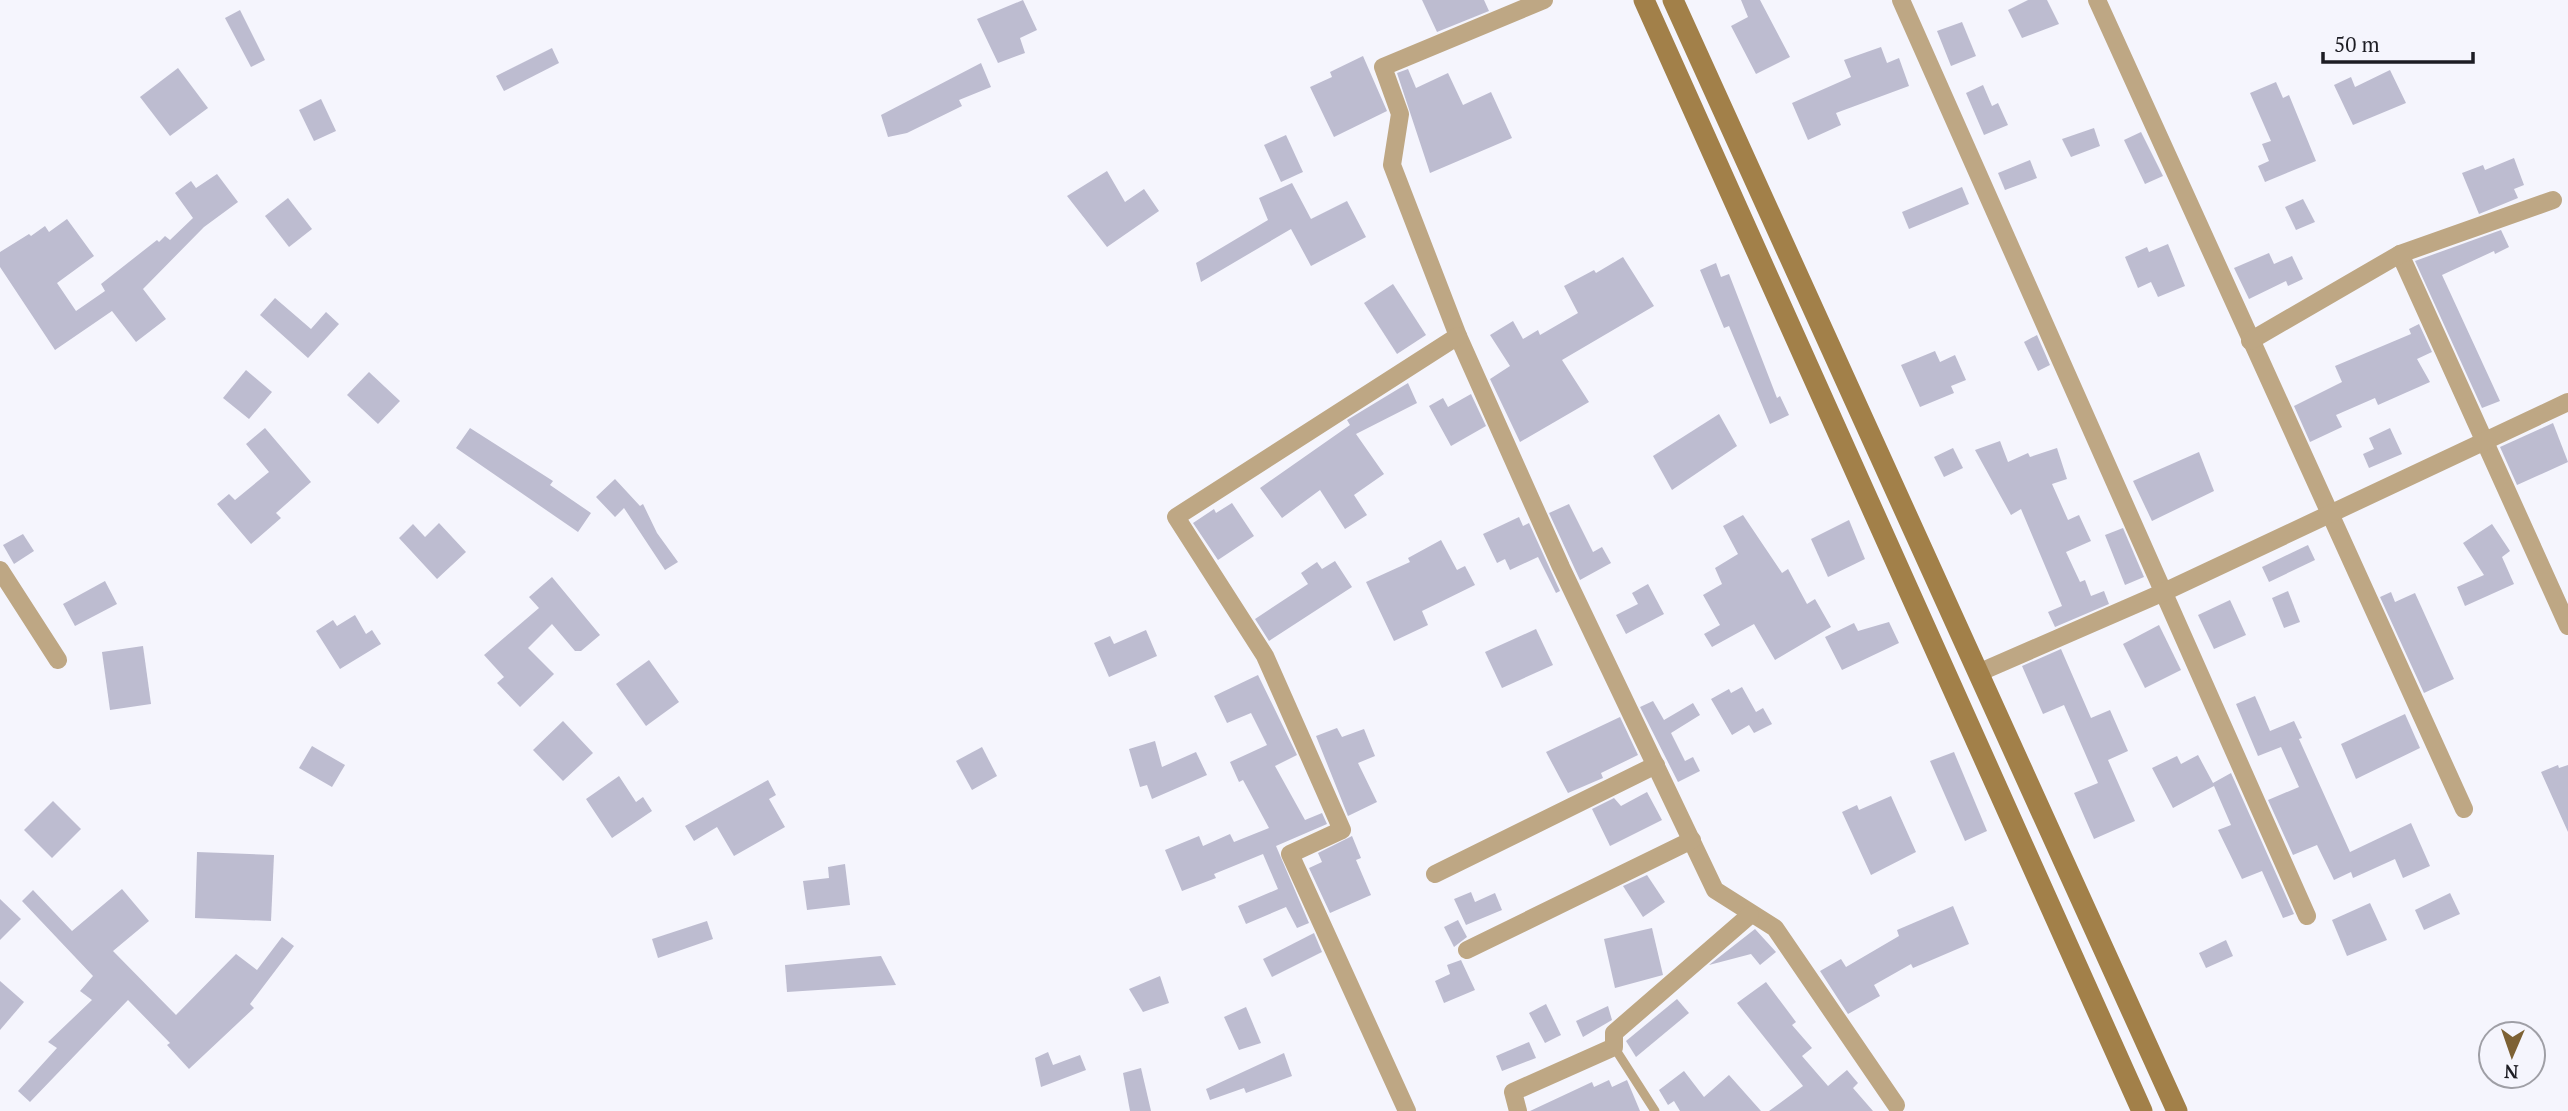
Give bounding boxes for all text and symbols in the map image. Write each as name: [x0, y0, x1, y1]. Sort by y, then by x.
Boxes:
scale bar: [2323, 21, 2474, 65]
text: 50 m: [2334, 30, 2380, 58]
north arrow: [2477, 1020, 2547, 1090]
text: N: [2503, 1060, 2519, 1085]

